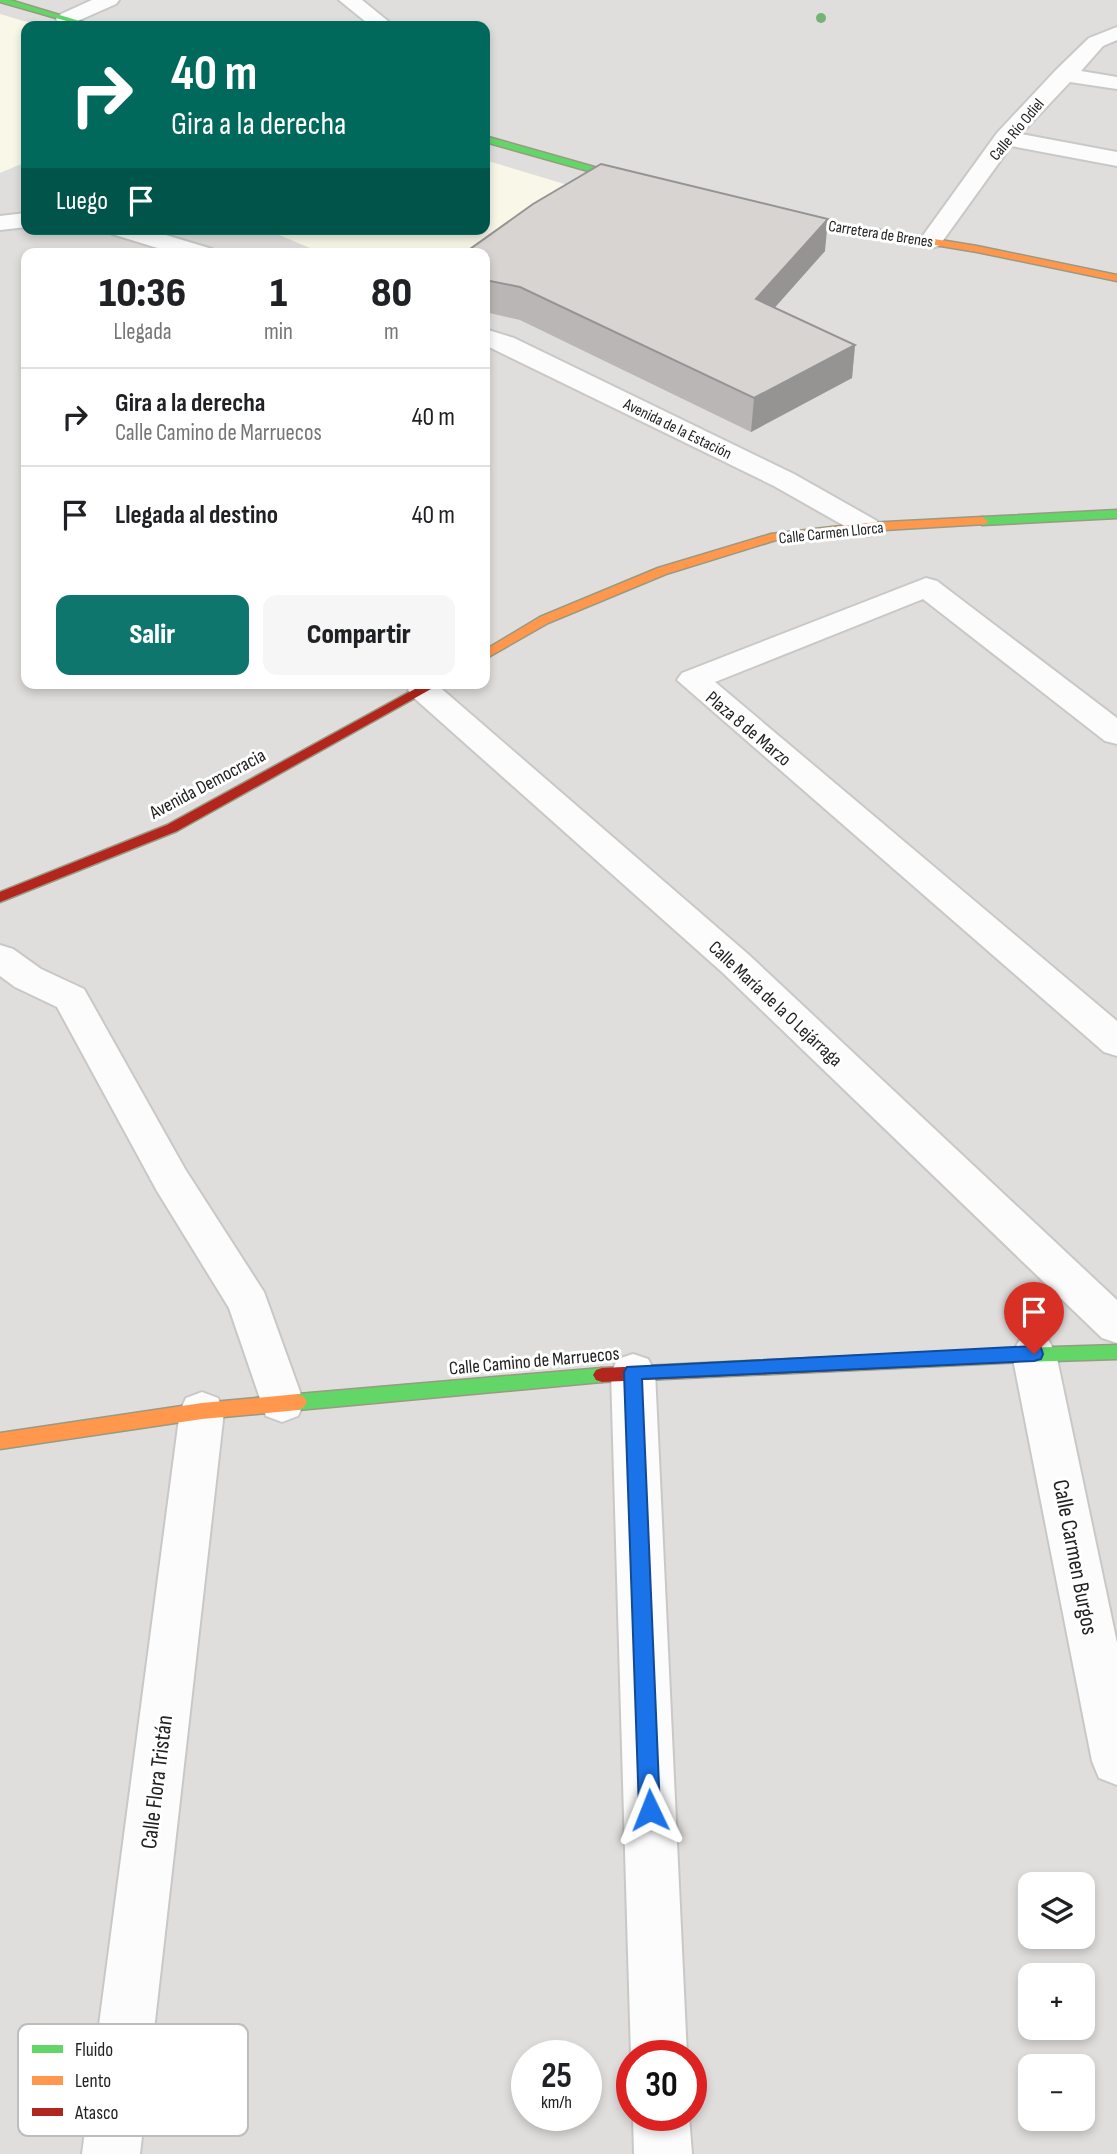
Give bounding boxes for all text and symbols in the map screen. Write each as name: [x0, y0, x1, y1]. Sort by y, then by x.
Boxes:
text: 40 m: [171, 45, 257, 104]
icon: right: [56, 49, 147, 140]
street label: Calle Río Odiel: [986, 95, 1049, 165]
text: Gira a la derecha: [171, 105, 346, 144]
icon: arrive: [122, 182, 160, 220]
text: Luego: [56, 186, 108, 217]
street label: Carretera de Brenes: [827, 217, 935, 252]
text: 10:36: [99, 268, 186, 319]
text: 1: [270, 268, 287, 319]
text: 80: [371, 268, 412, 319]
text: Llegada: [113, 318, 172, 346]
text: min: [264, 318, 293, 346]
text: m: [384, 318, 399, 346]
text: Gira a la derecha: [115, 388, 265, 419]
street label: Avenida de la Estación: [619, 395, 734, 464]
icon: right: [56, 398, 94, 436]
text: 40 m: [412, 402, 455, 433]
text: Calle Camino de Marruecos: [115, 419, 322, 447]
icon: arrive: [56, 496, 94, 534]
text: Llegada al destino: [115, 500, 278, 531]
text: 40 m: [412, 500, 455, 531]
street label: Calle Carmen Llorca: [778, 519, 884, 548]
button: Salir: [56, 595, 249, 675]
button: Compartir: [263, 595, 455, 675]
street label: Plaza 8 de Marzo: [701, 687, 795, 772]
street label: Avenida Democracia: [145, 744, 270, 825]
street label: Calle María de la O Lejárraga: [703, 936, 847, 1072]
pin: [1004, 1282, 1064, 1354]
icon: arrive: [1015, 1293, 1053, 1331]
street label: Calle Camino de Marruecos: [448, 1343, 620, 1380]
street label: Calle Carmen Burgos: [1046, 1477, 1104, 1637]
street label: Calle Flora Tristán: [135, 1714, 179, 1851]
position arrow: [613, 1773, 687, 1847]
map controls: [1018, 1872, 1095, 2131]
button: layers: [1018, 1872, 1095, 1949]
button: +: [1018, 1963, 1095, 2040]
legend: [18, 2024, 248, 2136]
text: Fluido: [75, 2039, 113, 2062]
speed limit sign: 30: [616, 2040, 707, 2131]
button: −: [1018, 2054, 1095, 2131]
text: 25: [541, 2055, 572, 2098]
text: Lento: [75, 2070, 111, 2093]
text: km/h: [541, 2092, 572, 2113]
text: Atasco: [74, 2102, 118, 2125]

